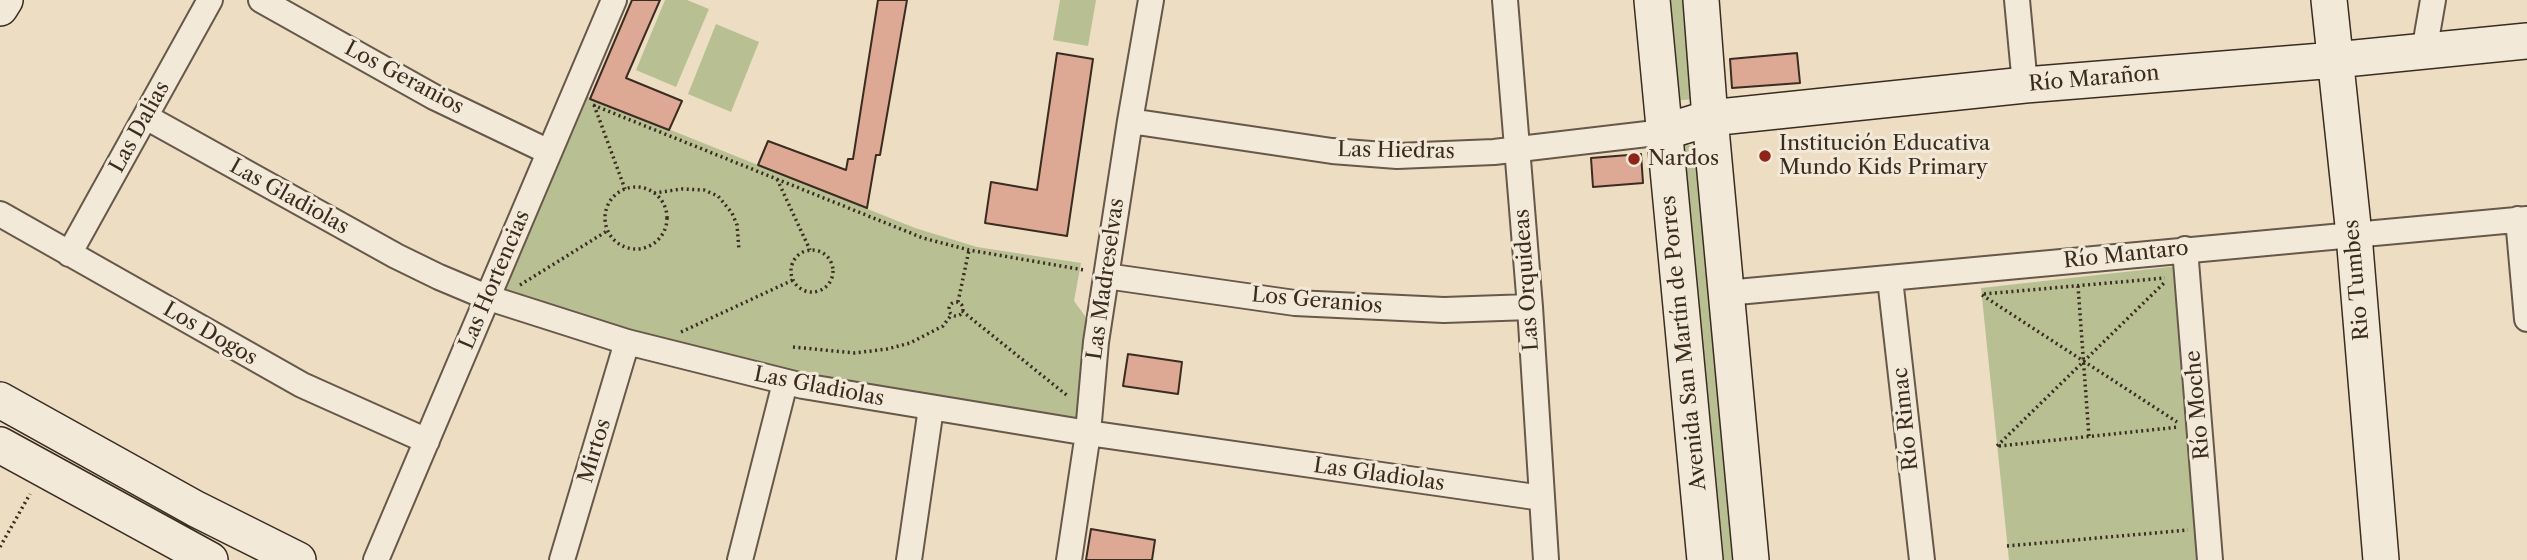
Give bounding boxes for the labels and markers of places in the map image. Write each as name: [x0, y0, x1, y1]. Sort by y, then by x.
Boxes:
place label: Institución Educativa Mundo Kids Primary: [1779, 131, 1990, 181]
place label: Nardos: [1648, 146, 1719, 172]
marker: Institución Educativa Mundo Kids Primary: [1757, 148, 1773, 164]
marker: Nardos: [1626, 151, 1642, 167]

